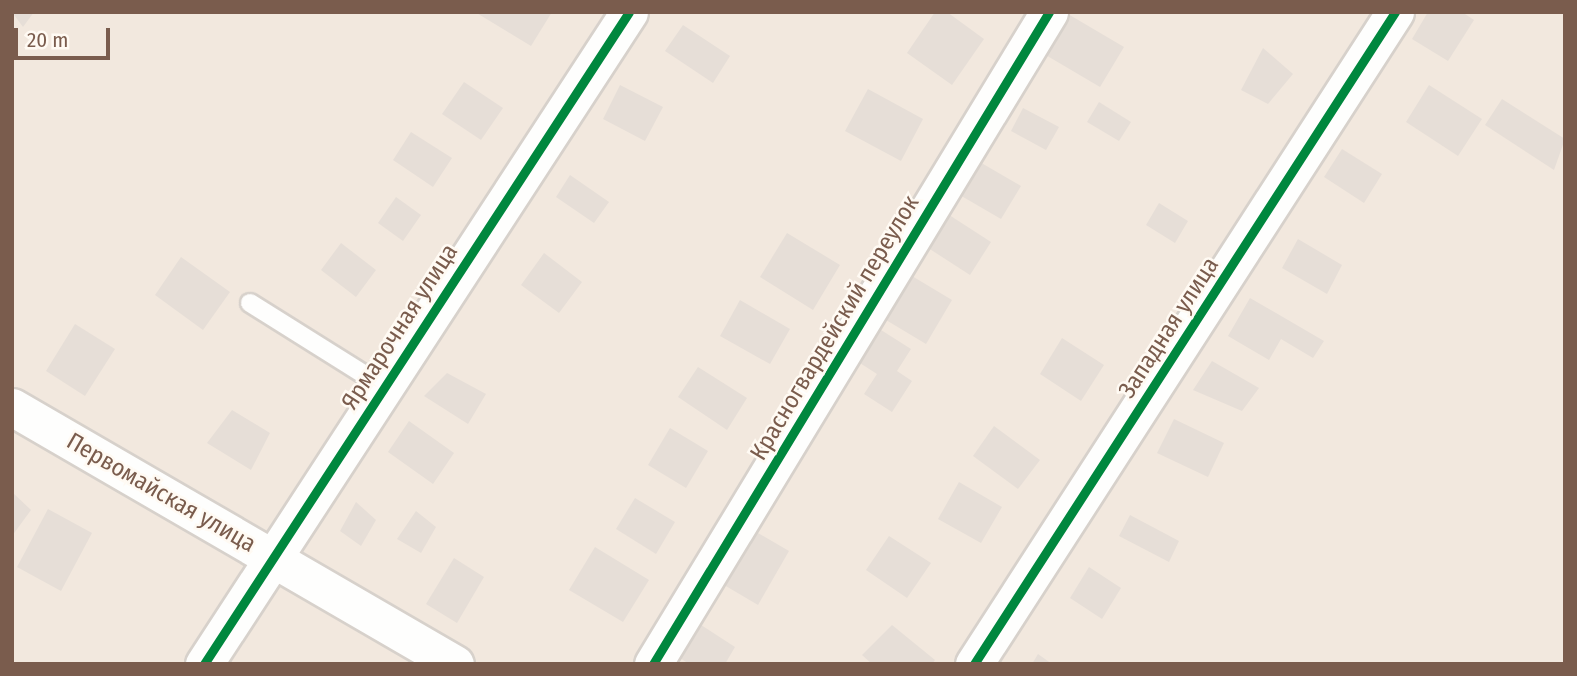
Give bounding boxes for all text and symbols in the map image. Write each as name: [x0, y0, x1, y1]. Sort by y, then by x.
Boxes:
scale bar: [18, 14, 114, 58]
text: 20 m: [27, 27, 68, 53]
street label: Красногвардейский переулок: [744, 190, 926, 466]
street label: Ярмарочная улица: [336, 239, 464, 415]
street label: Западная улица: [1113, 252, 1225, 404]
street label: Первомайская улица: [61, 427, 261, 559]

